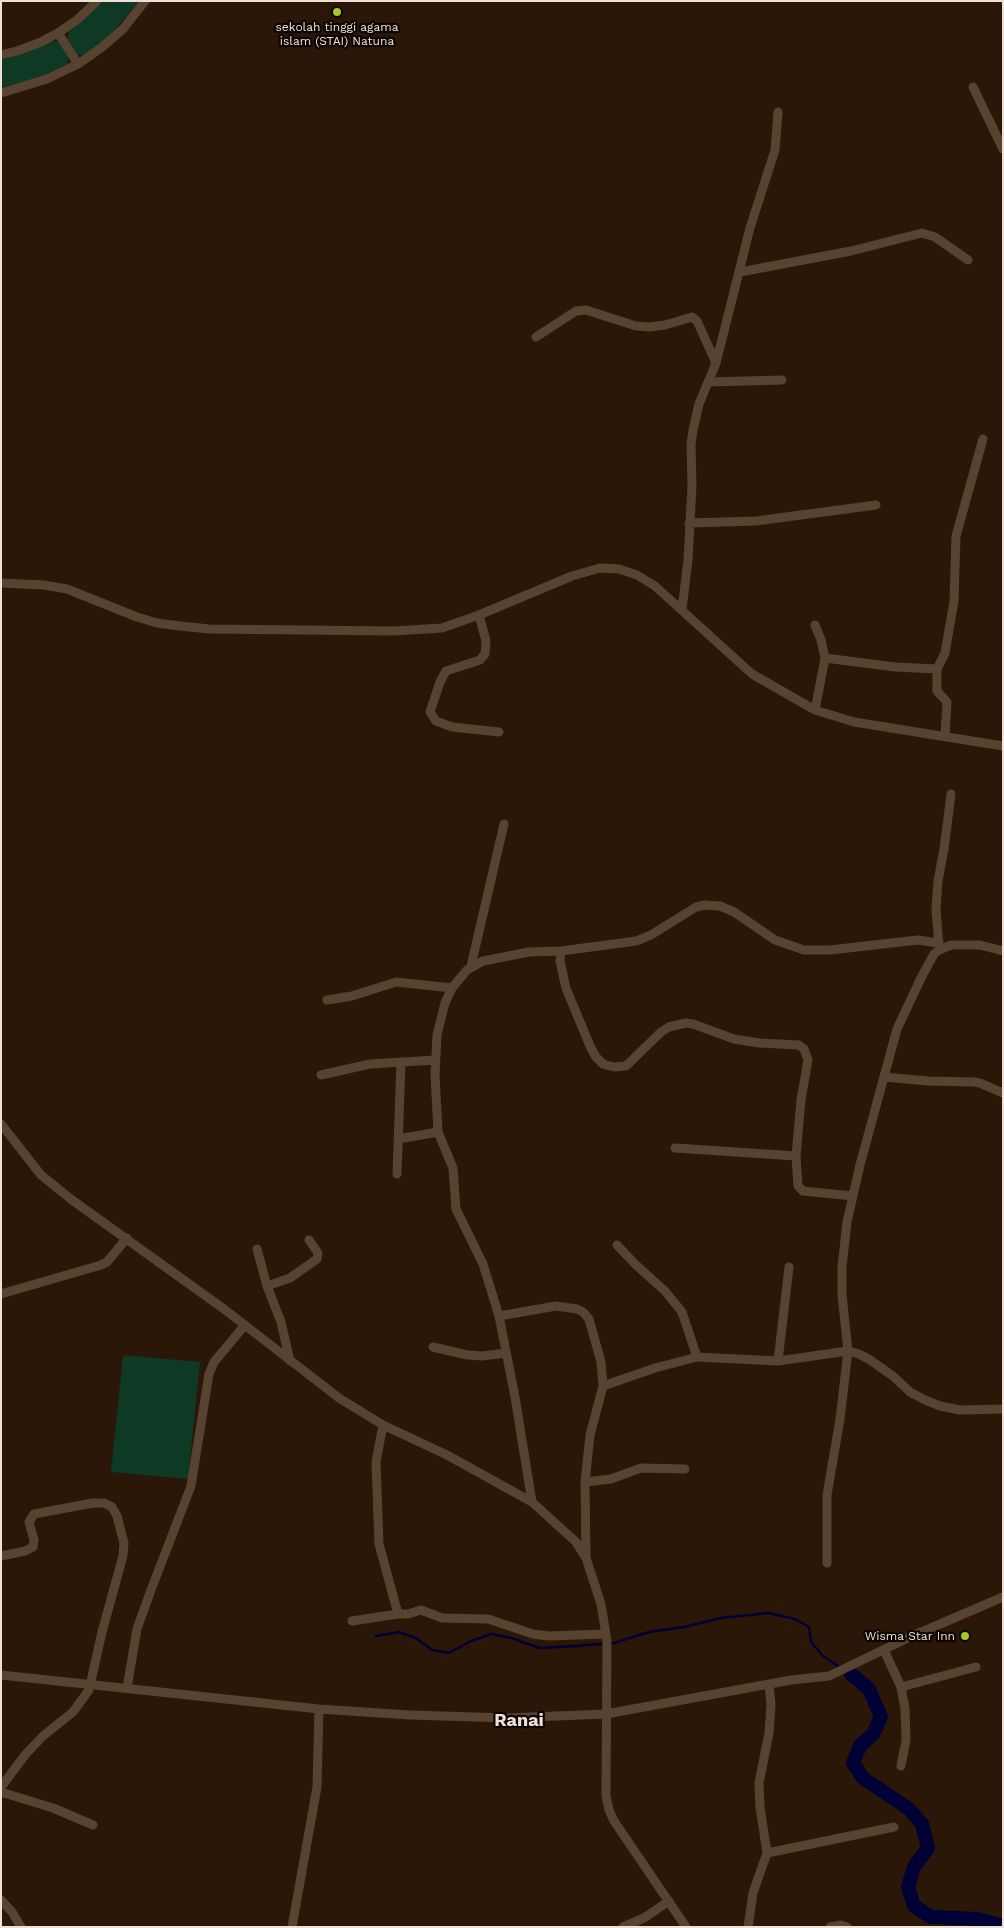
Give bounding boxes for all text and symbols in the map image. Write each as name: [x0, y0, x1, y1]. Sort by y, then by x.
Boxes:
marker: sekolah tinggi agama islam (STAI) Natuna: [331, 6, 343, 18]
place label: sekolah tinggi agama islam (STAI) Natuna: [276, 20, 398, 48]
place label: Wisma Star Inn: [865, 1629, 955, 1643]
marker: Wisma Star Inn: [959, 1630, 971, 1642]
district label: Ranai: [494, 1710, 544, 1732]

